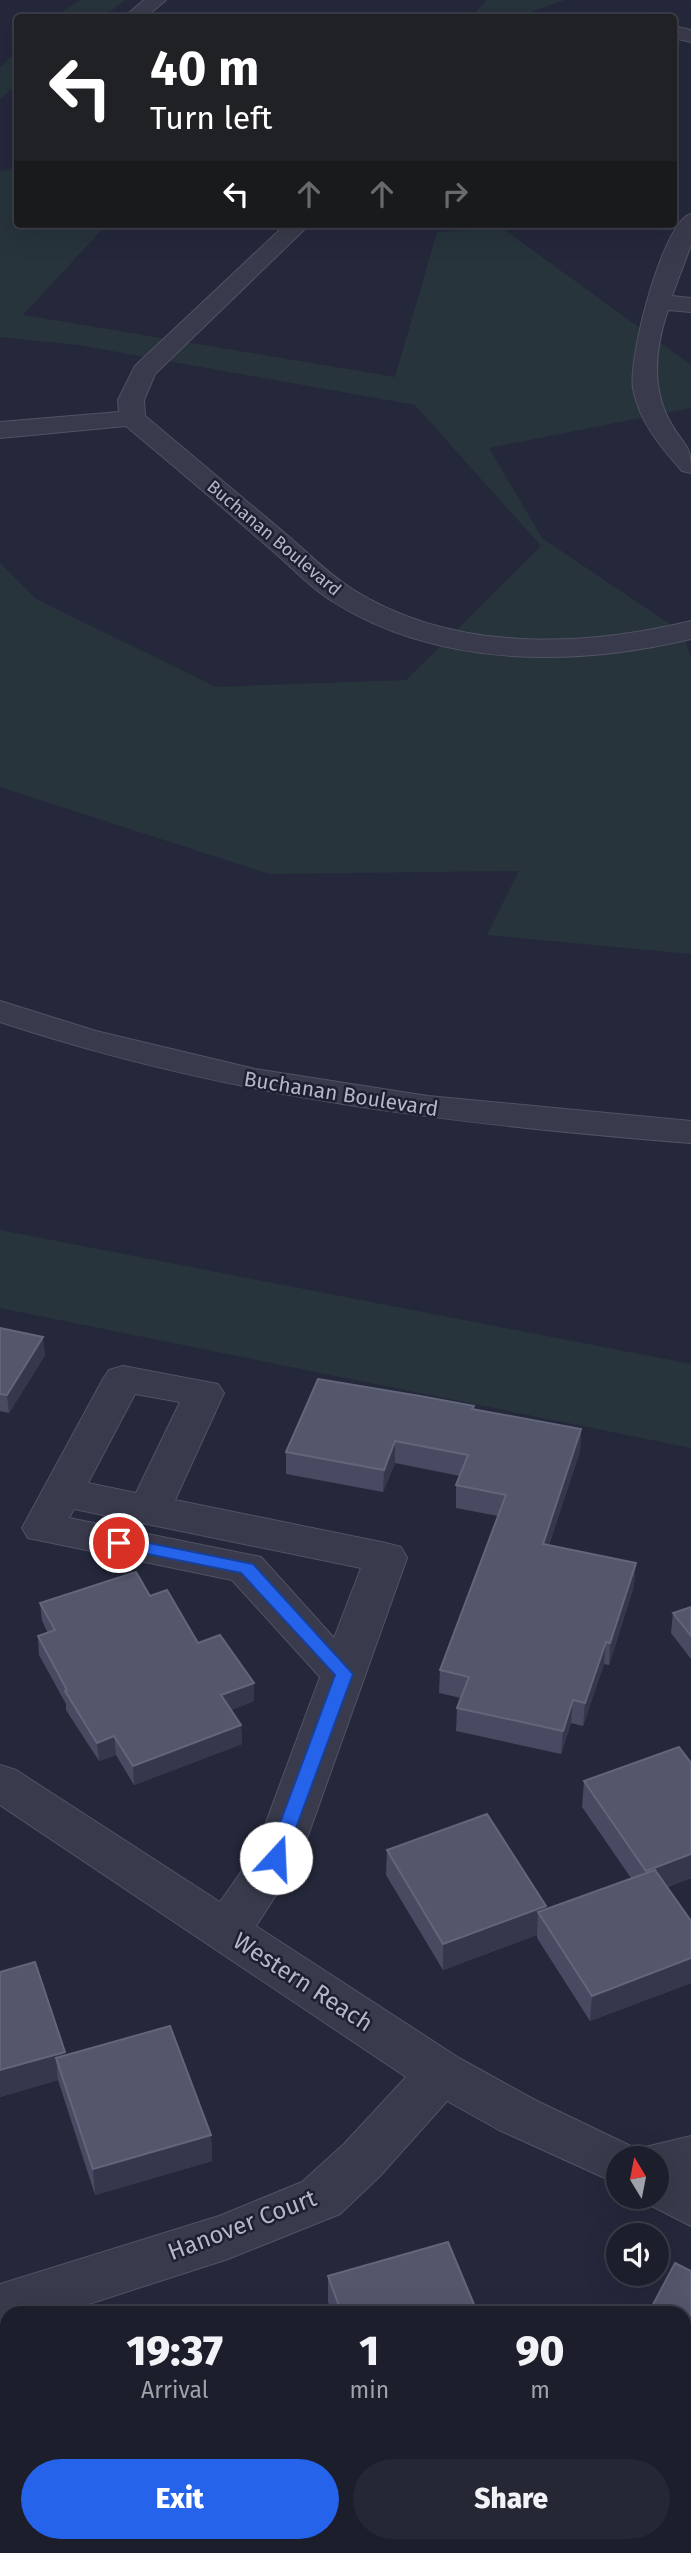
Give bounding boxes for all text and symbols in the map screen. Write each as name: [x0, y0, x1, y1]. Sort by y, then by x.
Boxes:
text: 40 m: [150, 39, 259, 98]
icon: left: [35, 42, 126, 133]
text: Turn left: [150, 99, 272, 137]
icon: left: [217, 175, 255, 213]
icon: ahead: [290, 175, 328, 213]
icon: ahead: [363, 175, 401, 213]
icon: right: [436, 175, 474, 213]
street label: Buchanan Boulevard: [202, 475, 346, 601]
street label: Buchanan Boulevard: [242, 1066, 440, 1122]
pin: [89, 1513, 149, 1573]
icon: arrive: [100, 1524, 138, 1562]
position arrow: [239, 1821, 313, 1895]
street label: Western Reach: [228, 1927, 378, 2037]
north arrow: [606, 2146, 668, 2208]
map controls: [606, 2146, 669, 2286]
street label: Hanover Court: [164, 2184, 320, 2266]
button: sound: [606, 2223, 669, 2286]
text: 19:37: [126, 2326, 223, 2376]
text: 1: [359, 2326, 379, 2376]
text: 90: [516, 2326, 565, 2376]
text: Arrival: [141, 2376, 208, 2404]
text: min: [349, 2376, 389, 2404]
text: m: [530, 2376, 550, 2404]
button: Exit: [21, 2459, 339, 2539]
button: Share: [353, 2459, 670, 2539]

